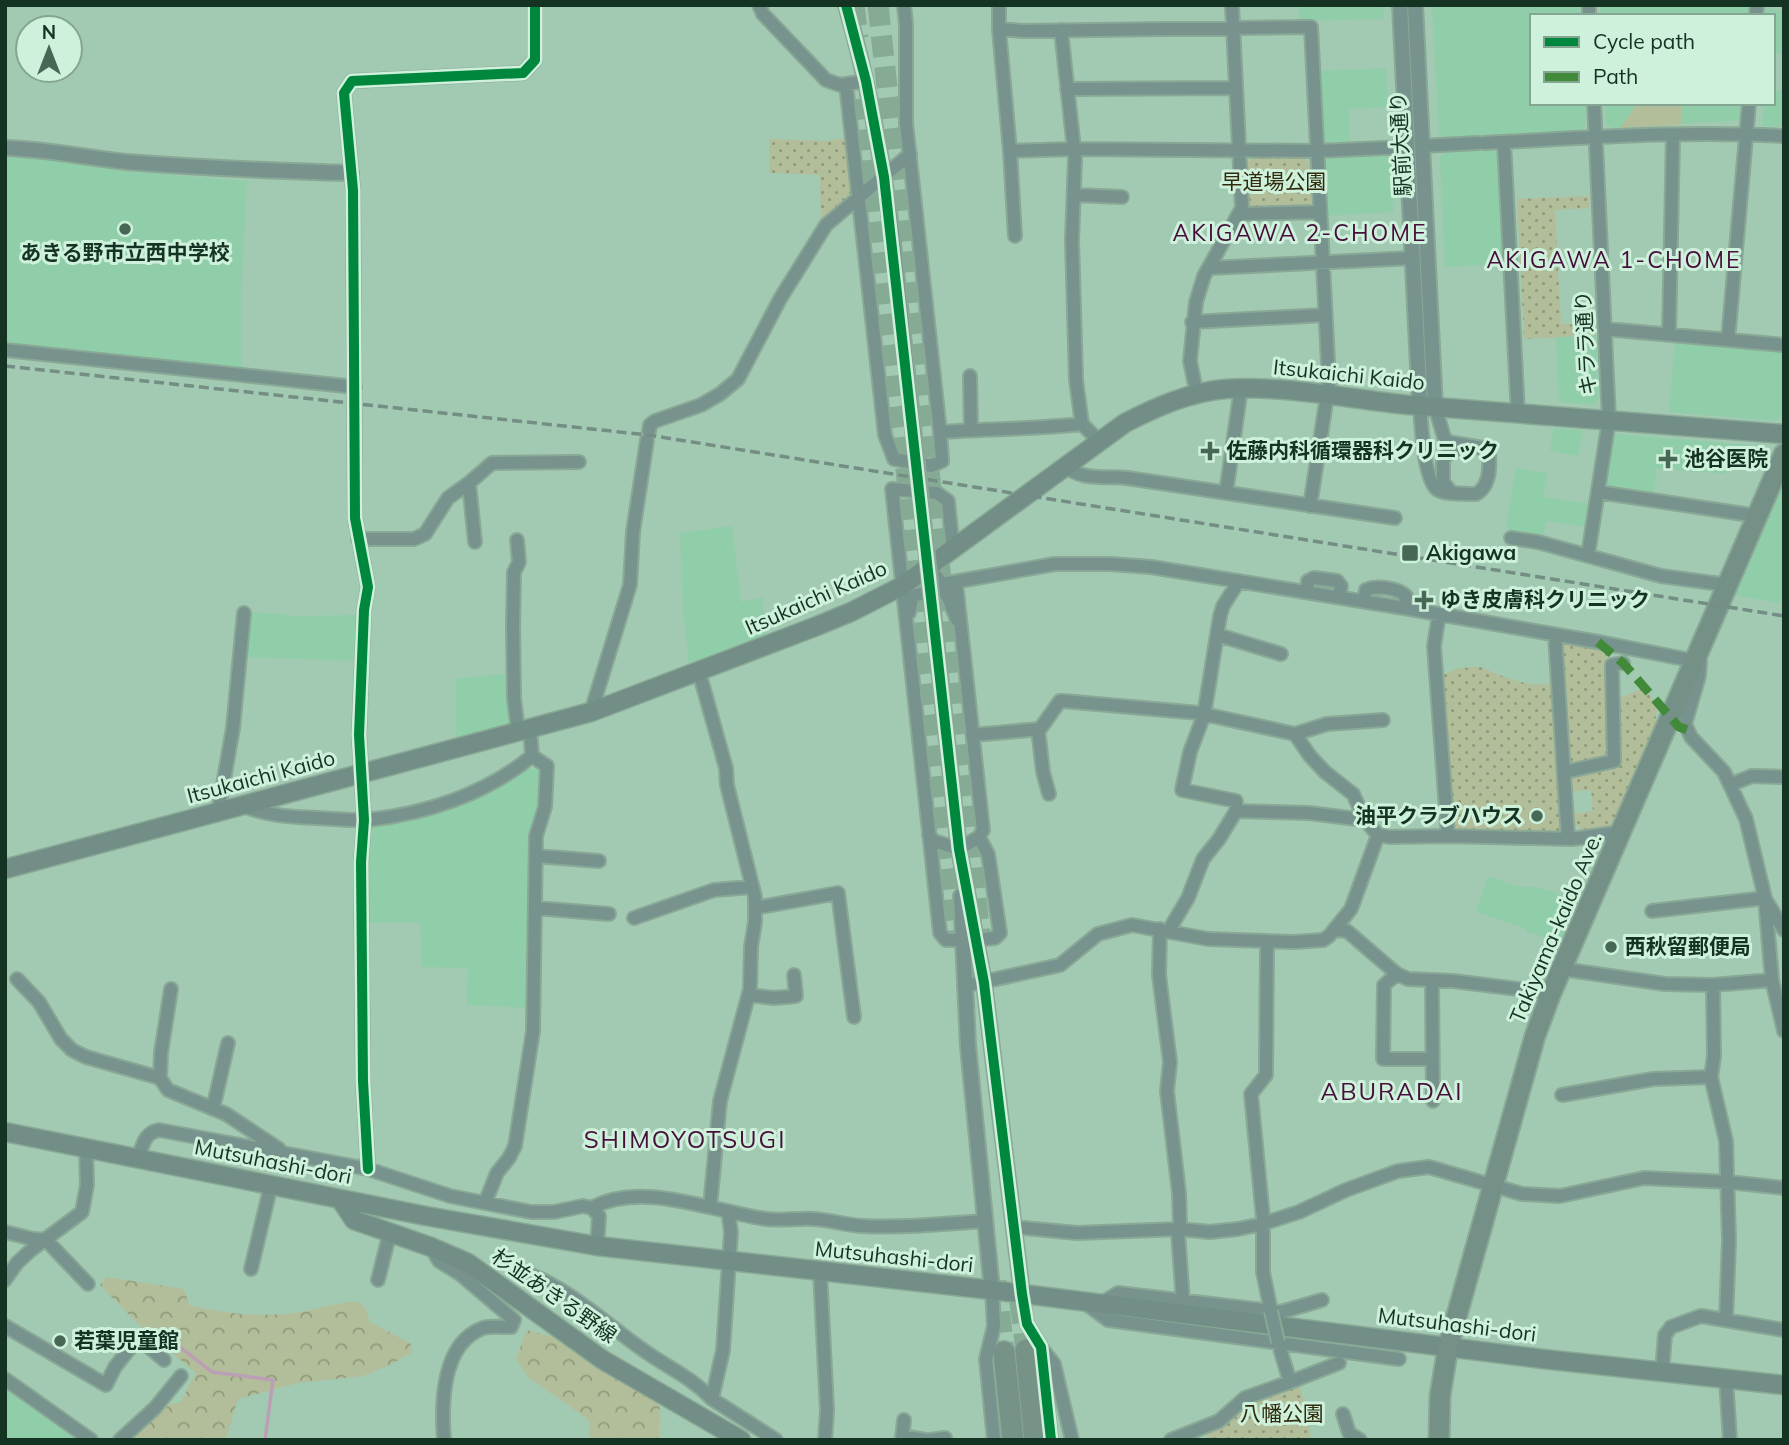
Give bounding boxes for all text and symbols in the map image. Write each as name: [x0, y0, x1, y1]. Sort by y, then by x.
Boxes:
north arrow: [14, 14, 84, 84]
legend: [1530, 14, 1775, 105]
text: N: [42, 20, 56, 44]
text: Cycle path: [1593, 28, 1695, 54]
text: Path: [1593, 63, 1638, 89]
street label: 駅前大通り: [1384, 91, 1416, 197]
park label: 早道場公園: [1222, 168, 1327, 194]
district label: AKIGAWA 2-CHOME: [1172, 218, 1428, 247]
marker: あきる野市立西中学校: [117, 221, 133, 237]
place label: あきる野市立西中学校: [20, 239, 230, 265]
district label: AKIGAWA 1-CHOME: [1486, 245, 1742, 274]
street label: キララ通り: [1569, 290, 1601, 396]
street label: Itsukaichi Kaido: [1272, 353, 1426, 395]
place label: 佐藤内科循環器科クリニック: [1226, 437, 1499, 463]
marker: 佐藤内科循環器科クリニック: [1200, 441, 1220, 461]
place label: 池谷医院: [1684, 445, 1768, 471]
marker: 池谷医院: [1658, 449, 1678, 469]
place label: Akigawa: [1426, 539, 1516, 565]
marker: Akigawa: [1400, 543, 1420, 563]
street label: Itsukaichi Kaido: [741, 554, 890, 640]
place label: ゆき皮膚科クリニック: [1440, 586, 1650, 612]
marker: ゆき皮膚科クリニック: [1414, 590, 1434, 610]
street label: Itsukaichi Kaido: [184, 744, 338, 808]
place label: 油平クラブハウス: [1355, 802, 1523, 828]
marker: 油平クラブハウス: [1529, 808, 1545, 824]
street label: Takiyama-kaido Ave.: [1503, 829, 1607, 1026]
place label: 西秋留郵便局: [1625, 933, 1751, 959]
marker: 西秋留郵便局: [1603, 939, 1619, 955]
district label: ABURADAI: [1321, 1076, 1463, 1106]
district label: SHIMOYOTSUGI: [584, 1124, 786, 1154]
street label: Mutsuhashi-dori: [193, 1133, 354, 1189]
street label: Mutsuhashi-dori: [814, 1235, 975, 1277]
street label: 杉並あきる野線: [487, 1242, 622, 1348]
street label: Mutsuhashi-dori: [1377, 1301, 1538, 1347]
place label: 若葉児童館: [74, 1327, 179, 1353]
marker: 若葉児童館: [52, 1333, 68, 1349]
park label: 八幡公園: [1240, 1400, 1324, 1426]

